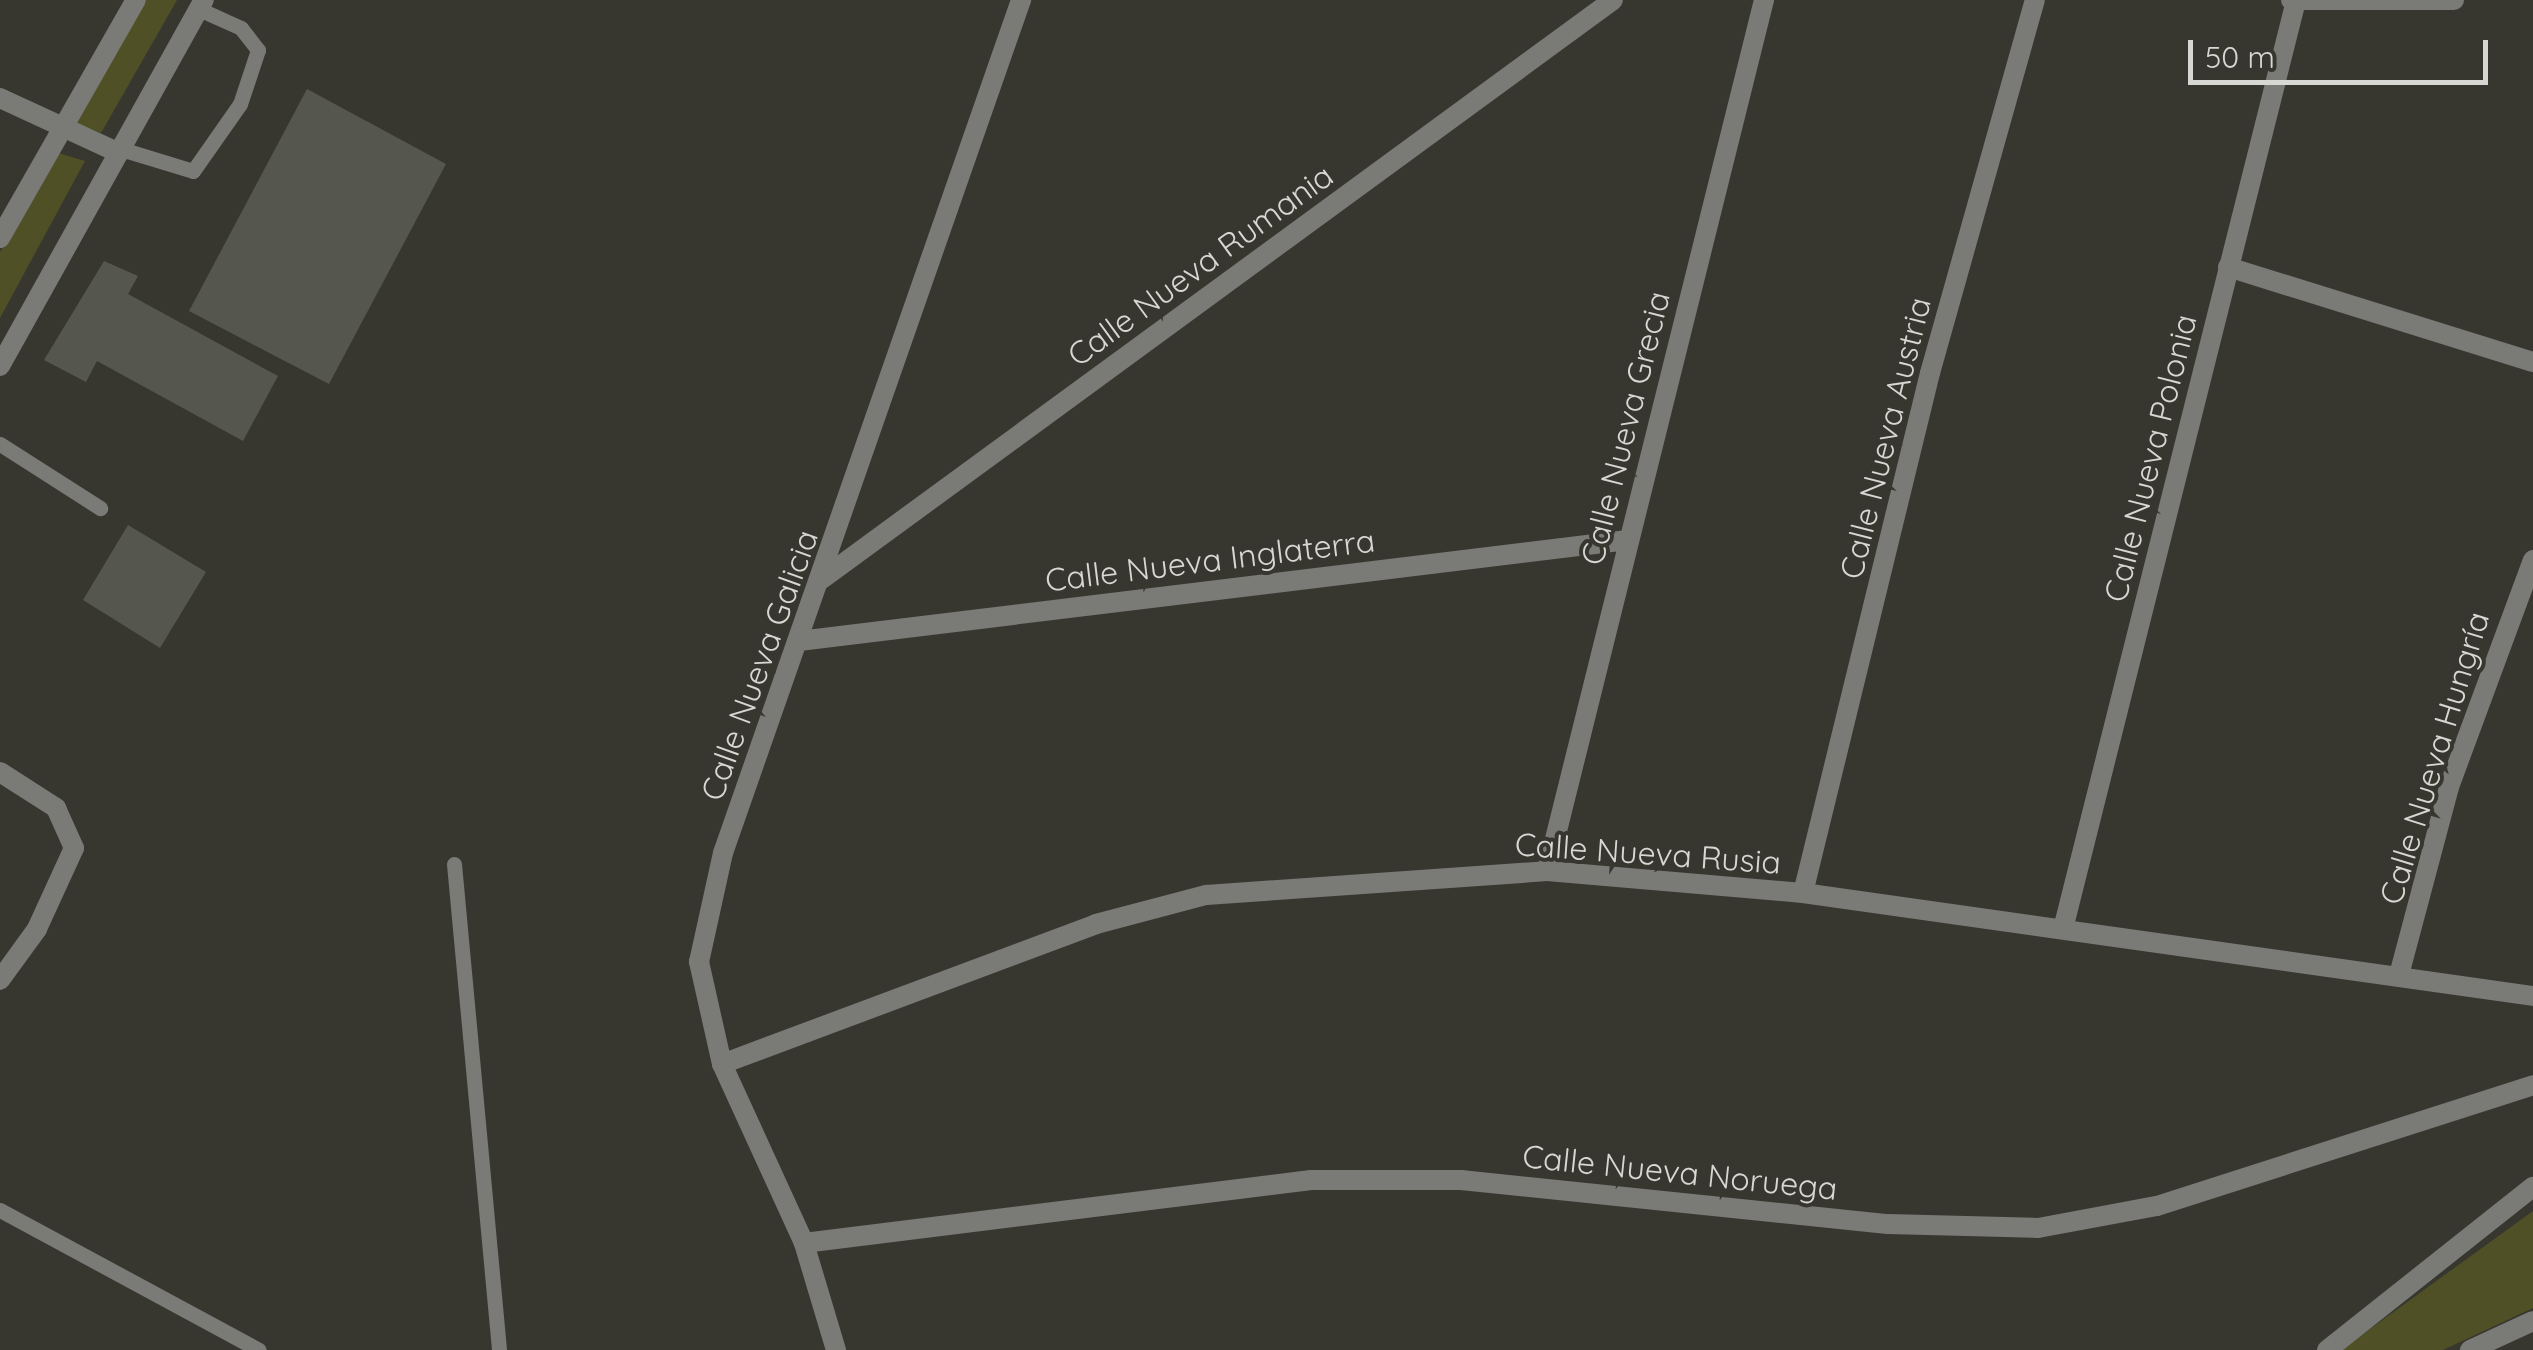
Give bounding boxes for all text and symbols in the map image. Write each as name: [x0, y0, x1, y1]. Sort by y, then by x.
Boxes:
scale bar: [2193, 20, 2493, 82]
text: 50 m: [2205, 38, 2275, 76]
street label: Calle Nueva Rumania: [1060, 156, 1340, 374]
street label: Calle Nueva Grecia: [1572, 287, 1678, 569]
street label: Calle Nueva Austria: [1831, 293, 1939, 583]
street label: Calle Nueva Polonia: [2096, 310, 2204, 606]
street label: Calle Nueva Inglaterra: [1043, 521, 1377, 599]
street label: Calle Nueva Galicia: [692, 525, 826, 805]
street label: Calle Nueva Hungría: [2371, 607, 2497, 909]
street label: Calle Nueva Rusia: [1514, 825, 1782, 881]
street label: Calle Nueva Noruega: [1521, 1136, 1839, 1208]

